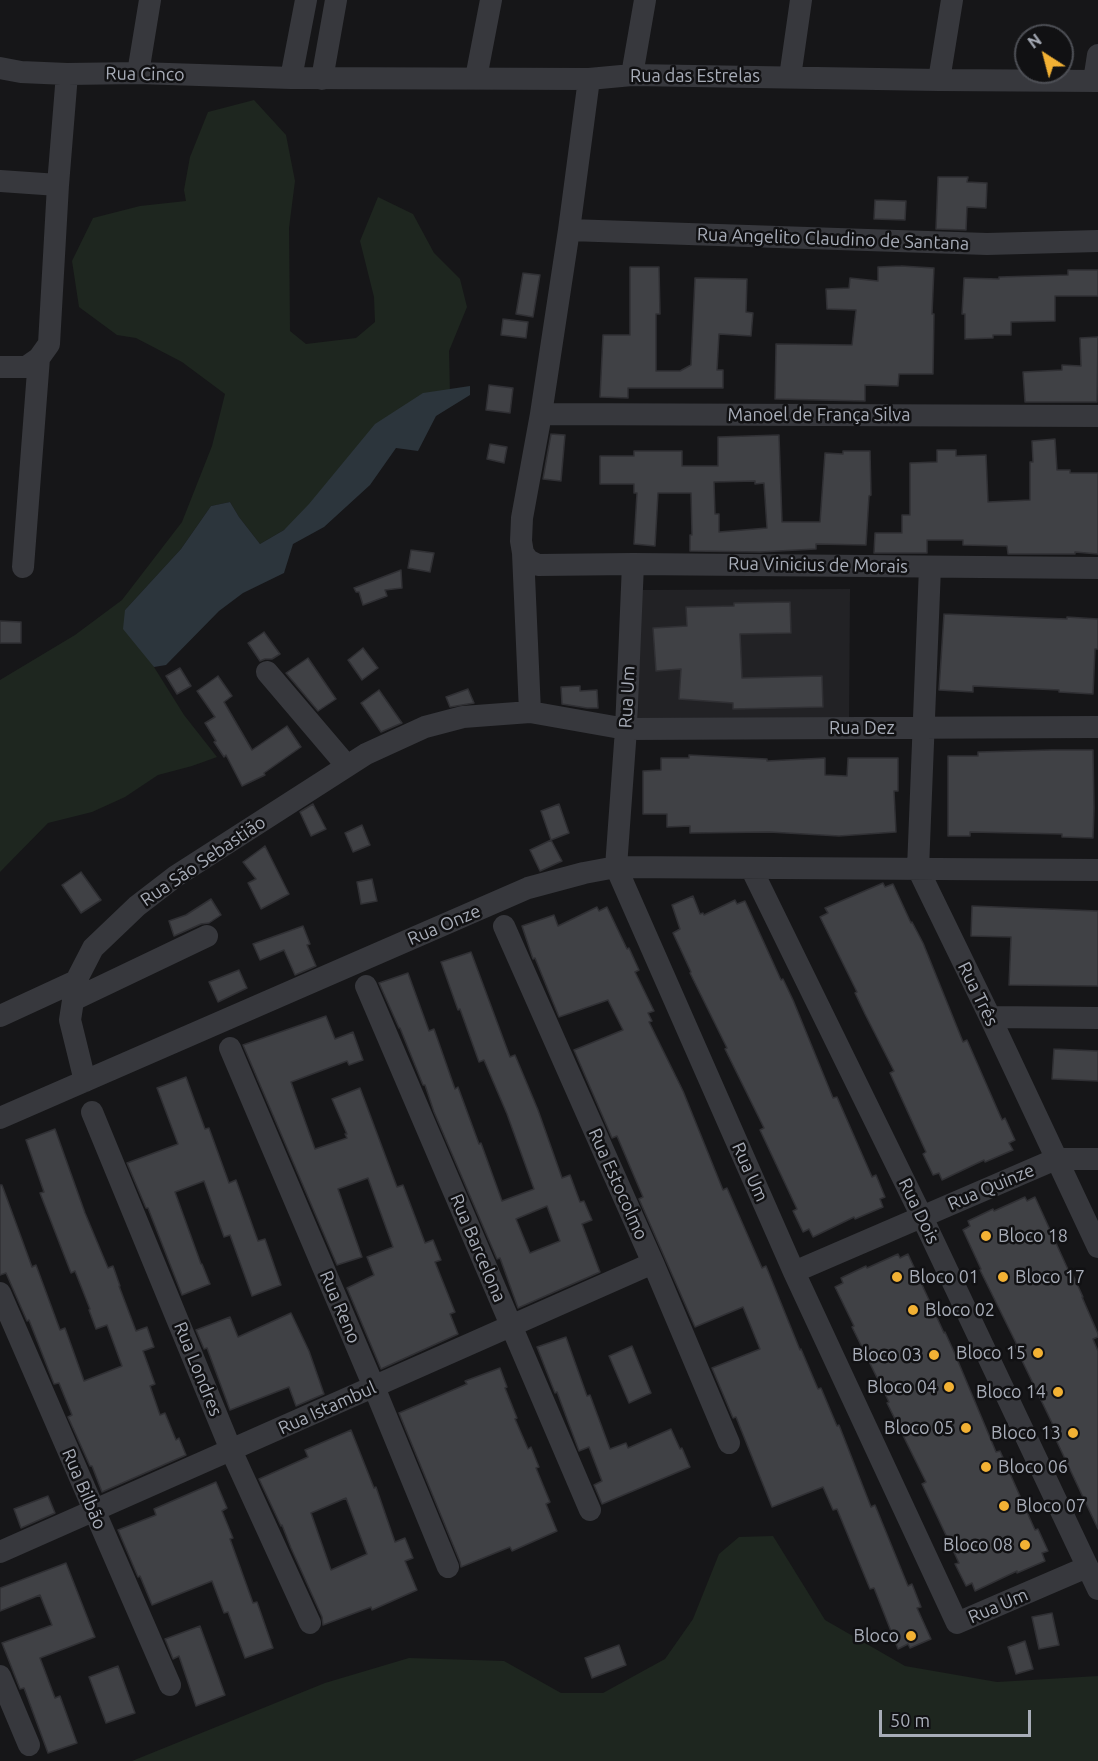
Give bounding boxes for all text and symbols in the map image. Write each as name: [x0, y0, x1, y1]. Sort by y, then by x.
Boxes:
north arrow: [1014, 24, 1074, 84]
text: N: [1024, 30, 1045, 52]
street label: Rua Cinco: [105, 63, 185, 85]
street label: Rua das Estrelas: [630, 65, 760, 87]
street label: Rua Angelito Claudino de Santana: [696, 223, 970, 255]
street label: Manoel de França Silva: [728, 404, 910, 426]
street label: Rua Vinicius de Morais: [728, 553, 908, 577]
street label: Rua Um: [615, 665, 639, 729]
street label: Rua Dez: [829, 717, 895, 739]
street label: Rua São Sebastião: [136, 811, 270, 911]
street label: Rua Onze: [404, 900, 484, 950]
street label: Rua Três: [953, 958, 1003, 1030]
street label: Rua Estocolmo: [584, 1125, 652, 1243]
street label: Rua Um: [727, 1139, 773, 1205]
street label: Rua Quinze: [945, 1159, 1037, 1215]
street label: Rua Dois: [894, 1175, 944, 1247]
street label: Rua Barcelona: [446, 1191, 510, 1305]
place label: Bloco 18: [998, 1225, 1068, 1247]
marker: Bloco 18: [979, 1229, 993, 1243]
place label: Bloco 01: [909, 1266, 979, 1288]
place label: Bloco 17: [1015, 1266, 1085, 1288]
street label: Rua Reno: [315, 1267, 365, 1347]
marker: Bloco 01: [890, 1270, 904, 1284]
marker: Bloco 17: [996, 1270, 1010, 1284]
place label: Bloco 02: [925, 1299, 995, 1321]
marker: Bloco 02: [906, 1303, 920, 1317]
street label: Rua Londres: [169, 1319, 227, 1419]
place label: Bloco 15: [956, 1342, 1026, 1364]
place label: Bloco 03: [852, 1344, 922, 1366]
marker: Bloco 15: [1031, 1346, 1045, 1360]
marker: Bloco 03: [927, 1348, 941, 1362]
place label: Bloco 04: [867, 1376, 937, 1398]
street label: Rua Istambul: [275, 1377, 379, 1439]
marker: Bloco 04: [942, 1380, 956, 1394]
place label: Bloco 14: [976, 1381, 1046, 1403]
marker: Bloco 14: [1051, 1385, 1065, 1399]
place label: Bloco 05: [884, 1417, 954, 1439]
marker: Bloco 05: [959, 1421, 973, 1435]
place label: Bloco 13: [991, 1422, 1061, 1444]
marker: Bloco 13: [1066, 1426, 1080, 1440]
street label: Rua Bilbão: [57, 1445, 111, 1533]
place label: Bloco 06: [998, 1456, 1068, 1478]
marker: Bloco 06: [979, 1460, 993, 1474]
place label: Bloco 07: [1016, 1495, 1086, 1517]
marker: Bloco 07: [997, 1499, 1011, 1513]
place label: Bloco 08: [943, 1534, 1013, 1556]
marker: Bloco 08: [1018, 1538, 1032, 1552]
street label: Rua Um: [965, 1584, 1031, 1628]
place label: Bloco: [853, 1625, 899, 1647]
marker: Bloco: [904, 1629, 918, 1643]
scale bar: [882, 1698, 1034, 1736]
text: 50 m: [890, 1710, 930, 1730]

